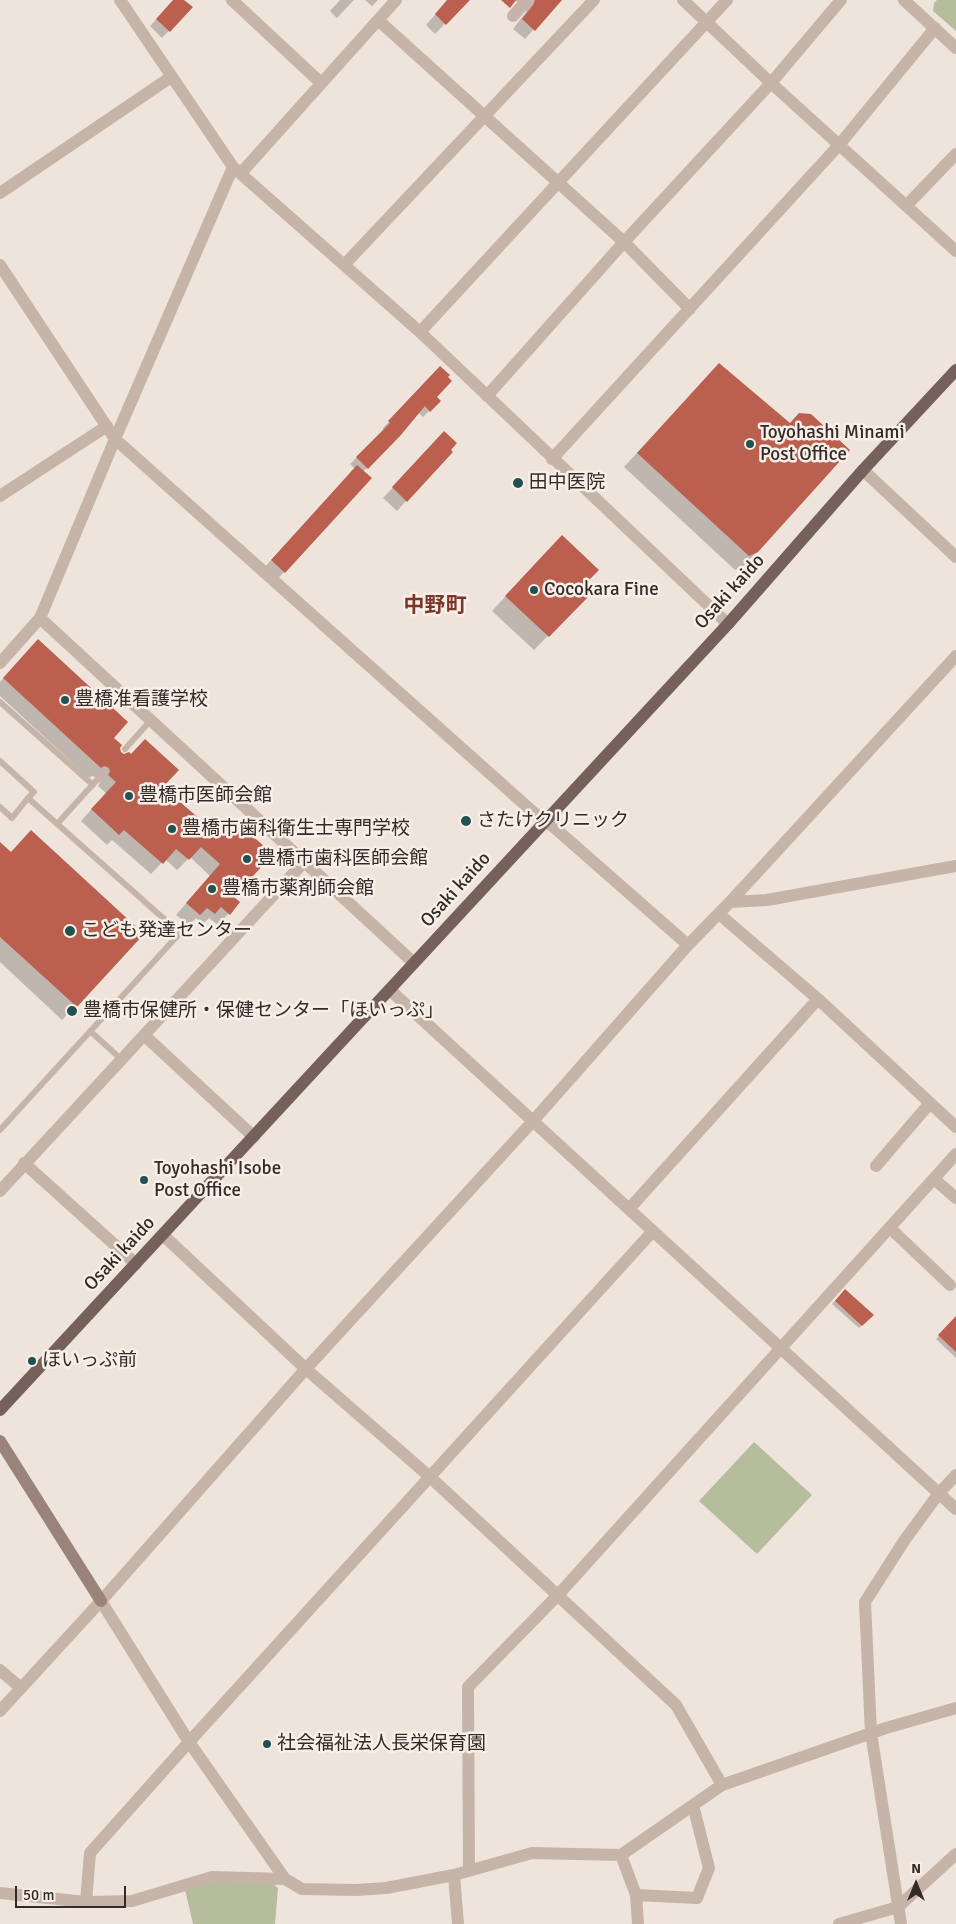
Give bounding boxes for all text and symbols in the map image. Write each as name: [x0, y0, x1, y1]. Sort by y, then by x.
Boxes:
place label: Toyohashi Minami Post Office: [760, 422, 905, 466]
marker: Toyohashi Minami Post Office: [744, 438, 756, 450]
place label: 田中医院: [529, 472, 605, 494]
marker: 田中医院: [511, 476, 525, 490]
street label: Osaki kaido: [690, 550, 770, 634]
place label: Cocokara Fine: [544, 579, 659, 601]
marker: Cocokara Fine: [528, 584, 540, 596]
district label: 中野町: [404, 593, 466, 619]
place label: 豊橋准看護学校: [75, 689, 208, 711]
marker: 豊橋准看護学校: [59, 694, 71, 706]
place label: 豊橋市医師会館: [139, 785, 272, 807]
marker: 豊橋市医師会館: [123, 790, 135, 802]
place label: さたけクリニック: [477, 810, 629, 832]
marker: さたけクリニック: [459, 814, 473, 828]
place label: 豊橋市歯科衛生士専門学校: [182, 818, 410, 840]
marker: 豊橋市歯科衛生士専門学校: [166, 823, 178, 835]
place label: 豊橋市歯科医師会館: [257, 848, 428, 870]
street label: Osaki kaido: [416, 848, 496, 932]
marker: 豊橋市歯科医師会館: [241, 853, 253, 865]
place label: 豊橋市薬剤師会館: [222, 878, 374, 900]
marker: 豊橋市薬剤師会館: [206, 883, 218, 895]
place label: こども発達センター: [81, 920, 252, 942]
marker: こども発達センター: [63, 924, 77, 938]
place label: 豊橋市保健所・保健センター「ほいっぷ」: [83, 1000, 444, 1022]
marker: 豊橋市保健所・保健センター「ほいっぷ」: [65, 1004, 79, 1018]
place label: Toyohashi Isobe Post Office: [154, 1158, 281, 1202]
marker: Toyohashi Isobe Post Office: [138, 1174, 150, 1186]
street label: Osaki kaido: [80, 1212, 160, 1296]
place label: ほいっぷ前: [42, 1350, 137, 1372]
marker: ほいっぷ前: [26, 1355, 38, 1367]
place label: 社会福祉法人長栄保育園: [277, 1733, 486, 1755]
marker: 社会福祉法人長栄保育園: [261, 1738, 273, 1750]
north arrow: [891, 1859, 941, 1909]
text: N: [911, 1860, 921, 1877]
scale bar: [18, 1876, 129, 1908]
text: 50 m: [23, 1886, 54, 1904]

